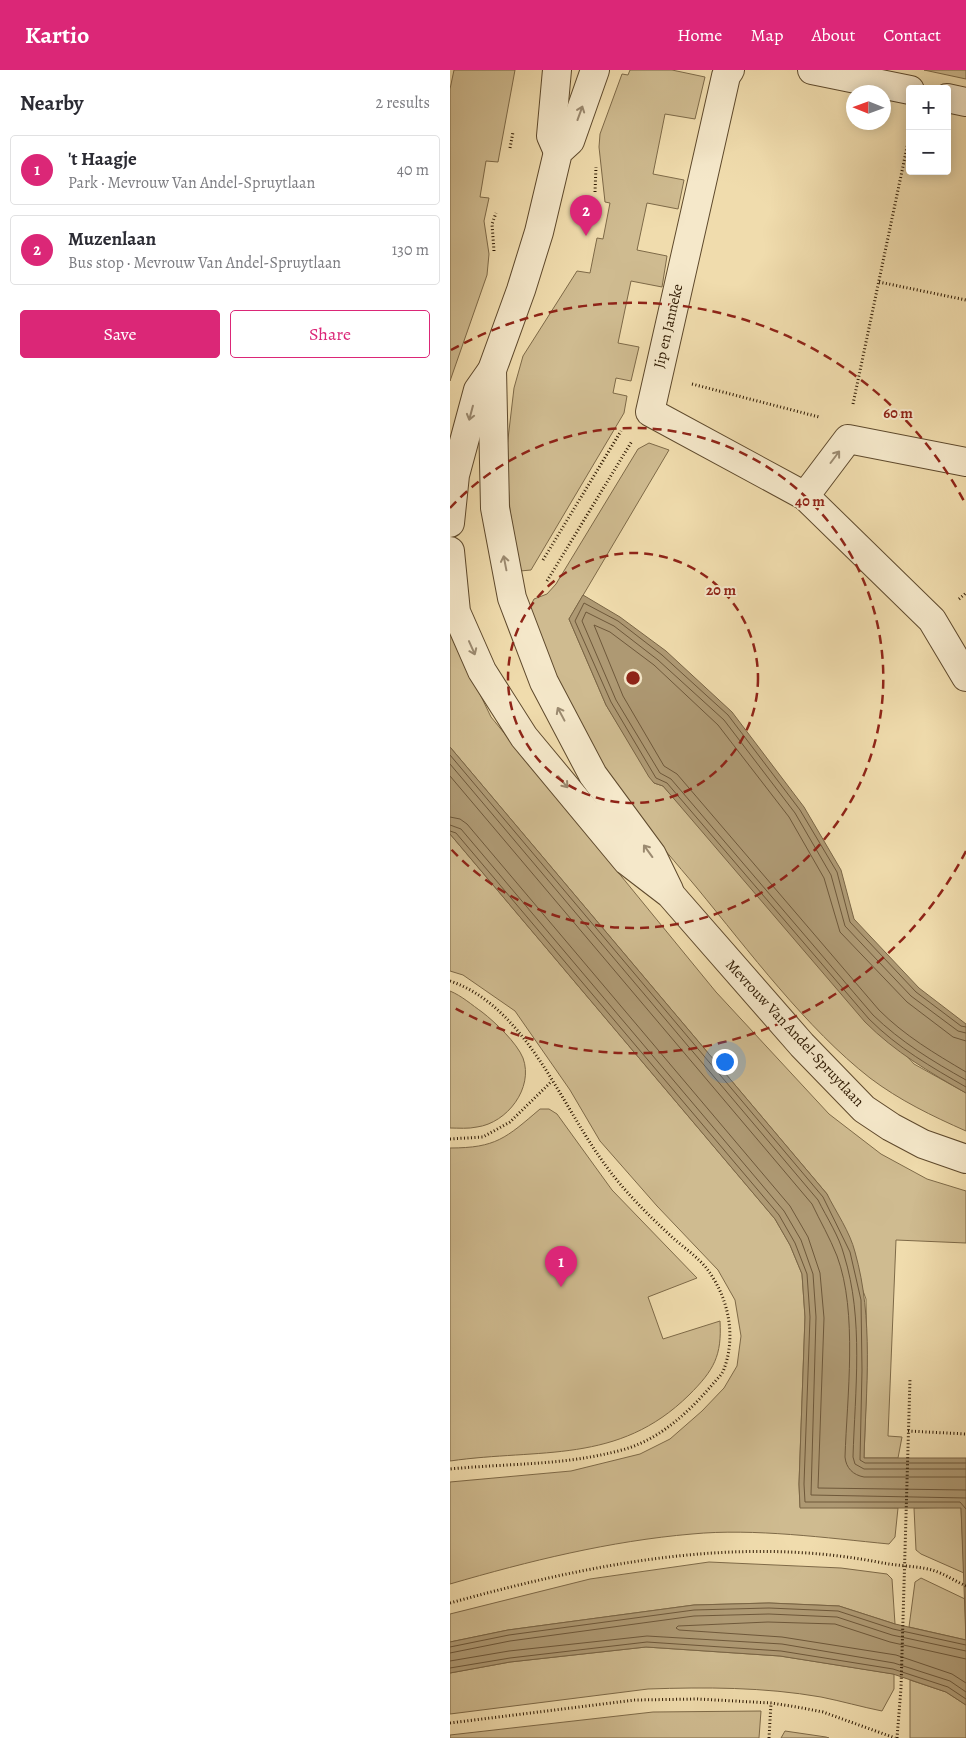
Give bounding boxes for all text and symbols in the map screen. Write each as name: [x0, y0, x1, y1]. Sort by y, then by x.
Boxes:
text: Kartio: [25, 19, 89, 51]
text: Home: [677, 23, 722, 47]
text: Map: [750, 23, 783, 47]
text: About: [811, 23, 855, 47]
text: Contact: [883, 23, 941, 47]
north arrow: [846, 85, 891, 130]
map controls: [906, 85, 951, 175]
button: +: [906, 85, 951, 130]
text: Nearby: [20, 89, 83, 117]
text: 2 results: [375, 92, 430, 114]
one-way arrow: [575, 105, 585, 121]
button: −: [906, 130, 951, 175]
text: 't Haagje: [68, 146, 137, 172]
text: 1: [34, 159, 40, 181]
text: 40 m: [397, 159, 429, 181]
text: Park · Mevrouw Van Andel-Spruytlaan: [68, 172, 315, 194]
pin: 2: [570, 195, 602, 236]
text: Muzenlaan: [68, 226, 156, 252]
text: 2: [33, 239, 41, 261]
text: 130 m: [392, 239, 429, 261]
text: Bus stop · Mevrouw Van Andel-Spruytlaan: [68, 252, 341, 274]
street label: Jip en Janneke: [649, 282, 687, 370]
button: Save: [20, 310, 220, 358]
button: Share: [230, 310, 430, 358]
text: 60 m: [883, 403, 913, 423]
one-way arrow: [466, 405, 476, 421]
one-way arrow: [830, 450, 840, 464]
text: 40 m: [795, 491, 825, 511]
one-way arrow: [500, 555, 510, 571]
text: 20 m: [706, 580, 736, 600]
one-way arrow: [468, 640, 478, 655]
centre of rings: [624, 669, 642, 687]
one-way arrow: [556, 707, 566, 722]
one-way arrow: [557, 776, 568, 789]
one-way arrow: [643, 845, 654, 858]
street label: Mevrouw Van Andel-Spruytlaan: [721, 955, 869, 1111]
your location: [712, 1049, 738, 1075]
pin: 1: [545, 1246, 577, 1287]

